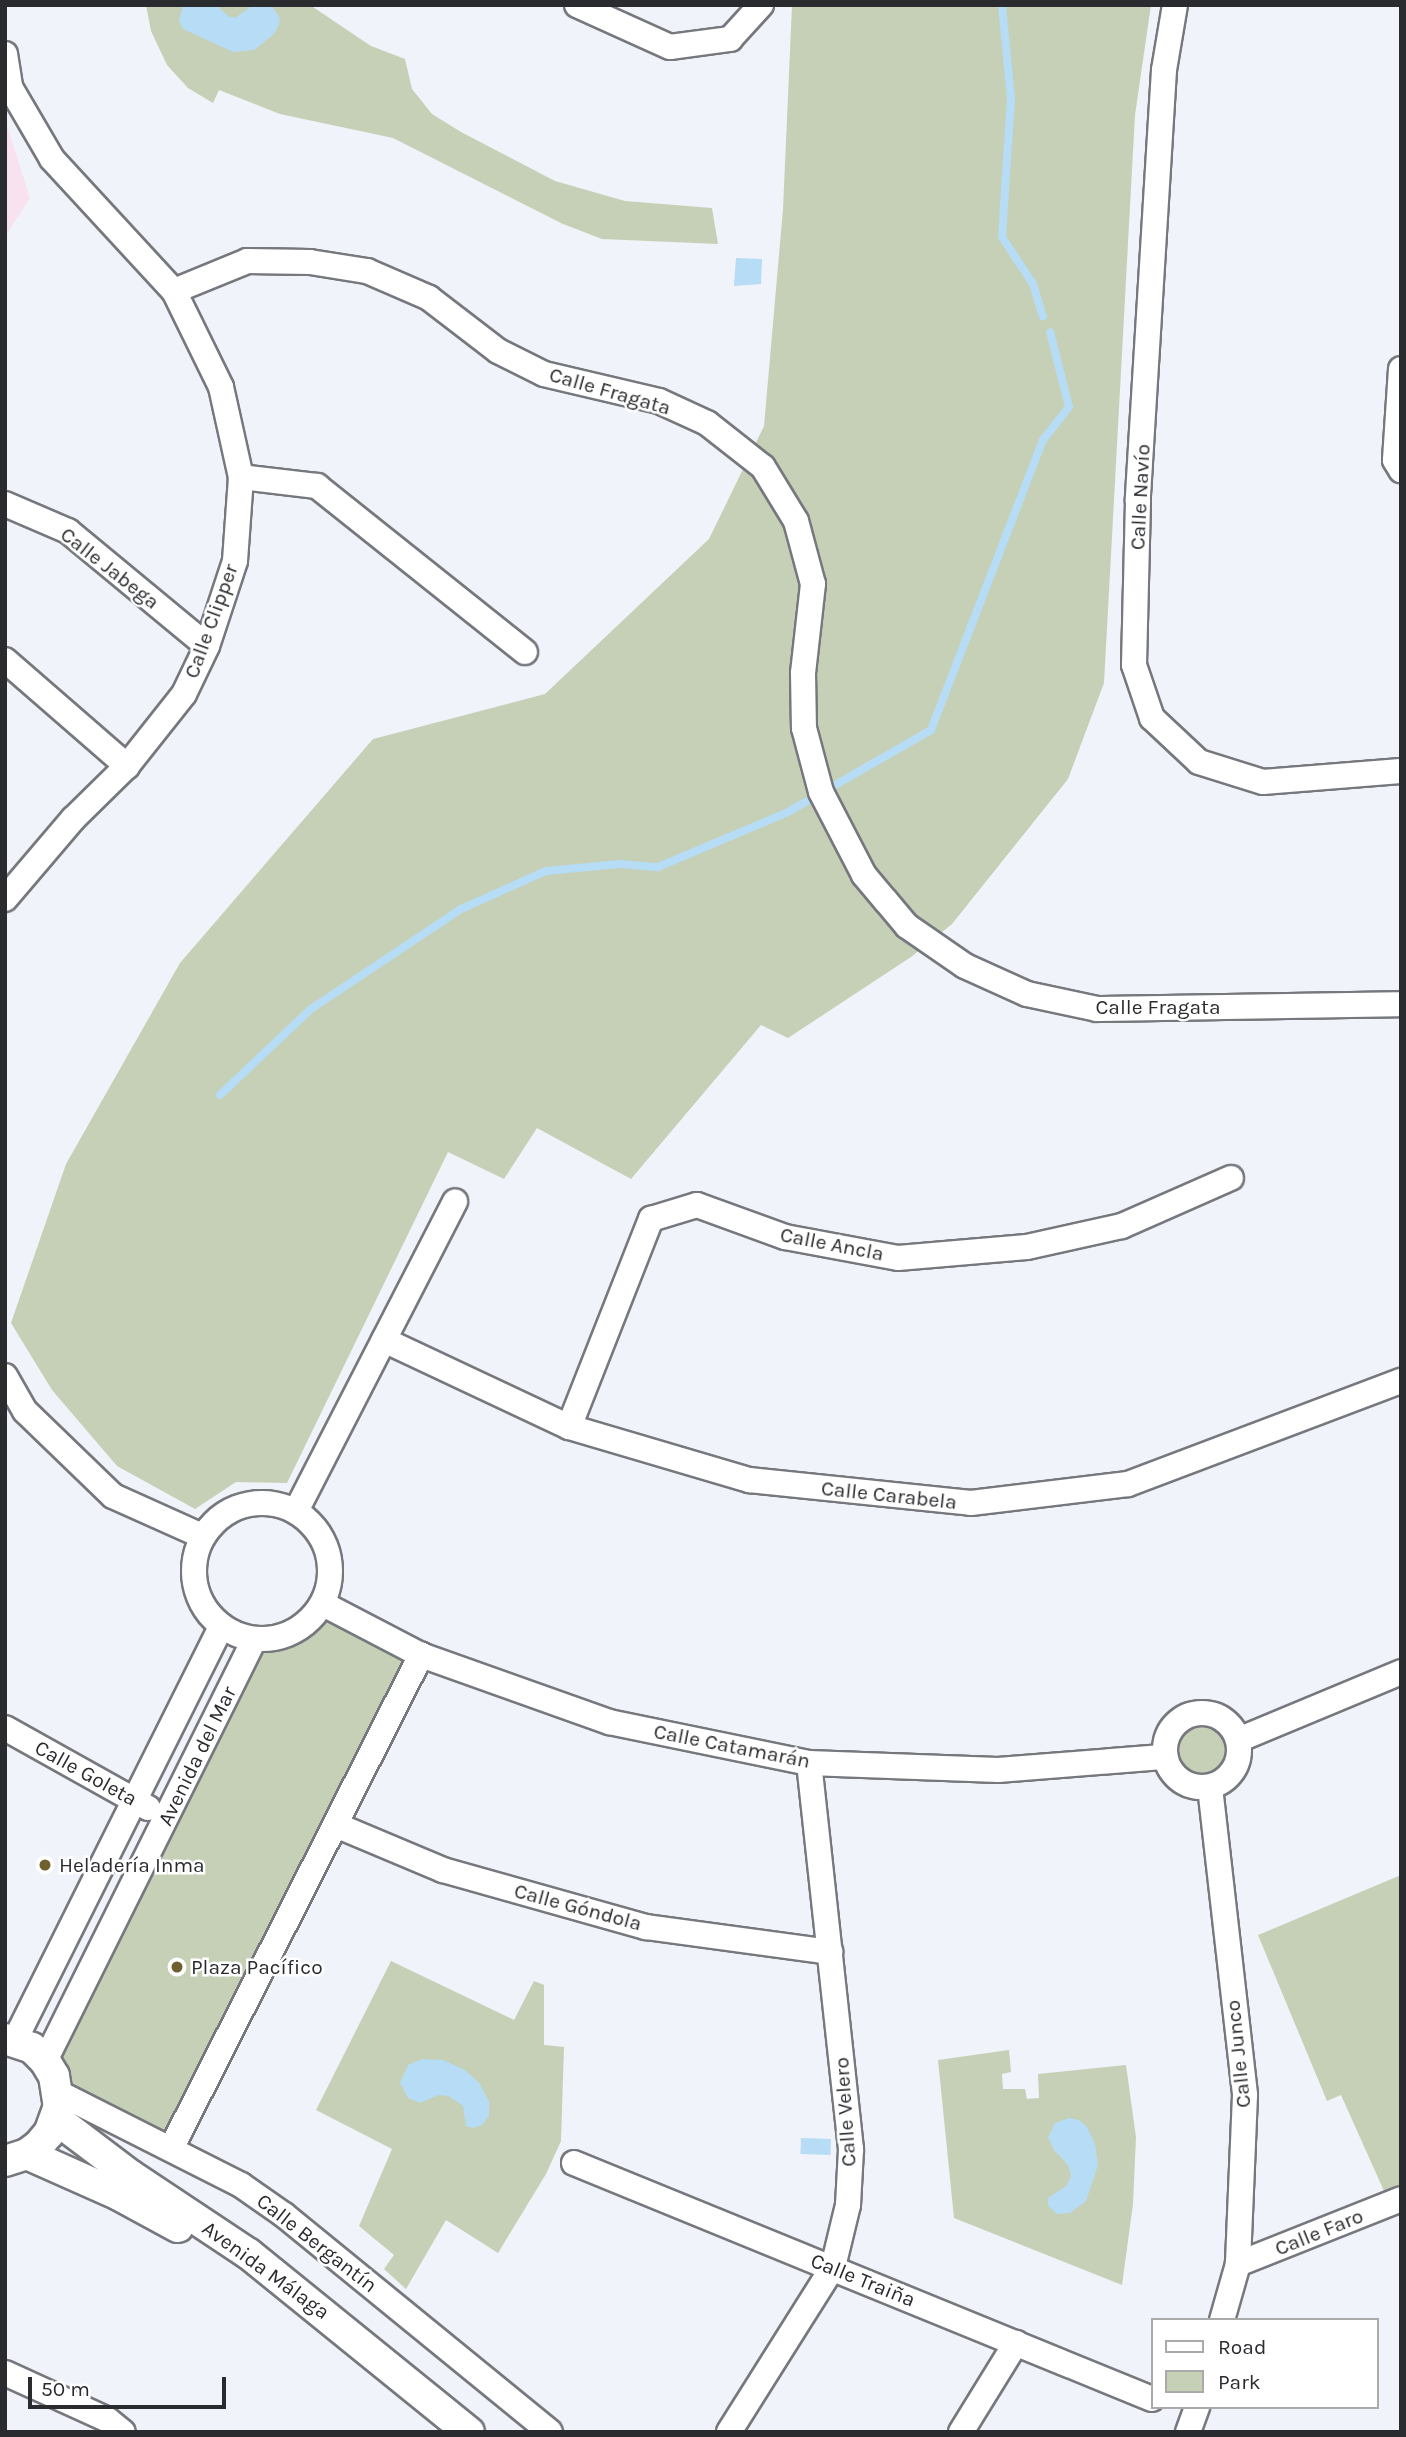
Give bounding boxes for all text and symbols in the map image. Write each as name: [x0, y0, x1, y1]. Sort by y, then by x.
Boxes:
street label: Calle Fragata: [546, 362, 674, 420]
street label: Calle Navío: [1125, 443, 1155, 551]
street label: Calle Jabega: [55, 522, 165, 614]
street label: Calle Clipper: [179, 560, 243, 682]
street label: Calle Fragata: [1096, 994, 1220, 1020]
street label: Calle Ancla: [778, 1222, 886, 1266]
street label: Calle Carabela: [820, 1475, 958, 1515]
street label: Avenida del Mar: [152, 1682, 242, 1830]
street label: Calle Catamarán: [652, 1718, 812, 1774]
street label: Calle Goleta: [30, 1735, 142, 1811]
place label: Heladería Inma: [59, 1852, 205, 1878]
marker: Heladería Inma: [37, 1857, 53, 1873]
street label: Calle Góndola: [511, 1878, 645, 1936]
place label: Plaza Pacífico: [191, 1954, 323, 1980]
marker: Plaza Pacífico: [169, 1959, 185, 1975]
street label: Calle Junco: [1220, 1999, 1256, 2109]
street label: Calle Velero: [829, 2056, 861, 2168]
street label: Calle Bergantín: [252, 2188, 382, 2298]
street label: Calle Faro: [1271, 2203, 1367, 2261]
street label: Avenida Málaga: [197, 2215, 335, 2325]
street label: Calle Traiña: [807, 2248, 919, 2312]
legend: [1150, 2318, 1378, 2409]
text: Road: [1218, 2335, 1266, 2359]
scale bar: [32, 2364, 229, 2408]
text: Park: [1218, 2370, 1261, 2394]
text: 50 m: [41, 2377, 90, 2401]

